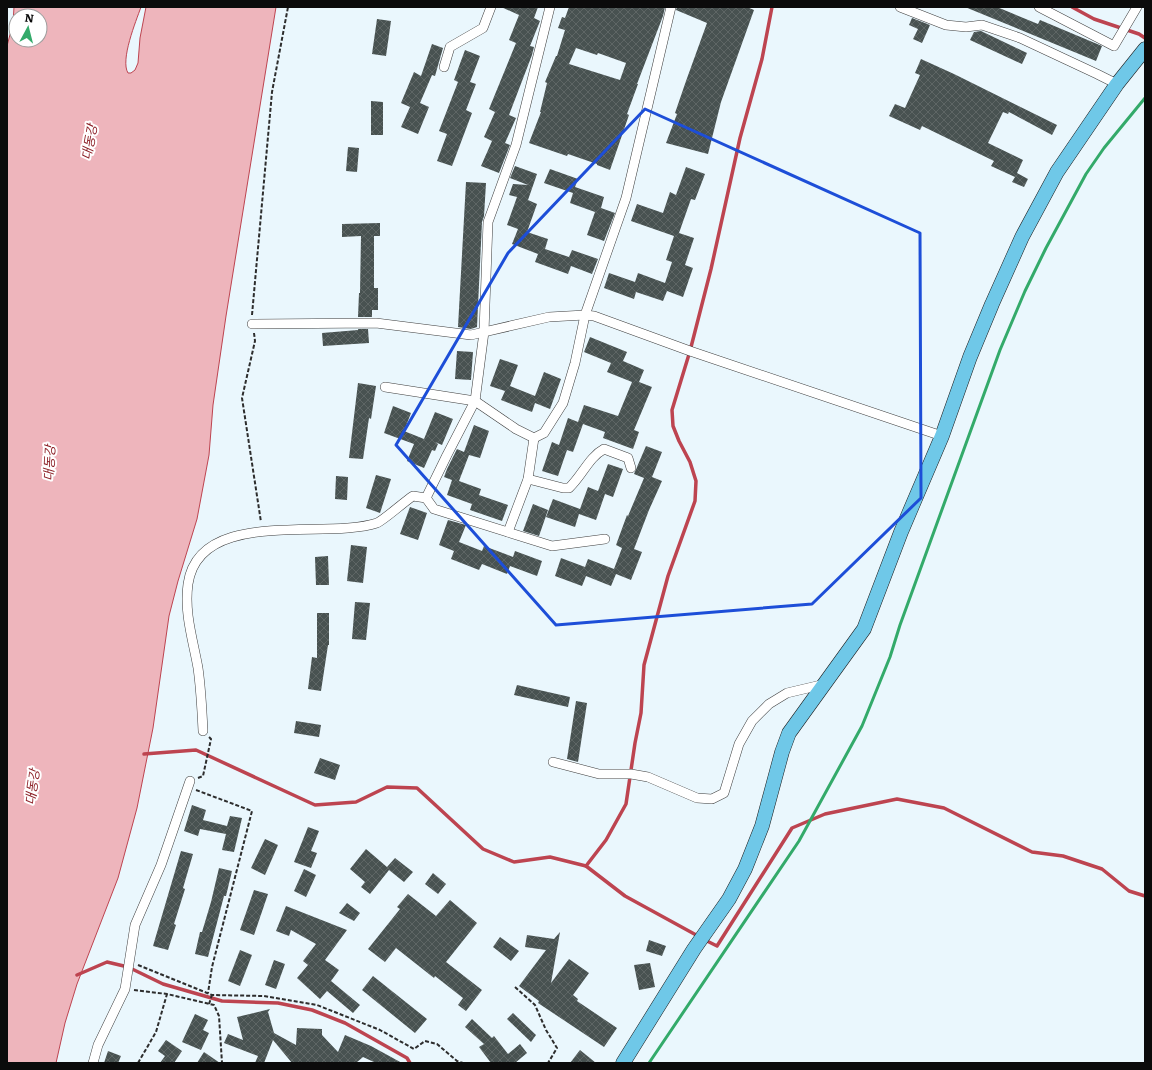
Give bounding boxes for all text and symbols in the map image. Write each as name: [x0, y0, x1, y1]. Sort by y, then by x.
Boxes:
north arrow: [8, 8, 48, 48]
text: N: [24, 9, 35, 26]
water label: 대동강: [76, 121, 101, 161]
water label: 대동강: [38, 443, 59, 481]
water label: 대동강: [20, 766, 44, 806]

